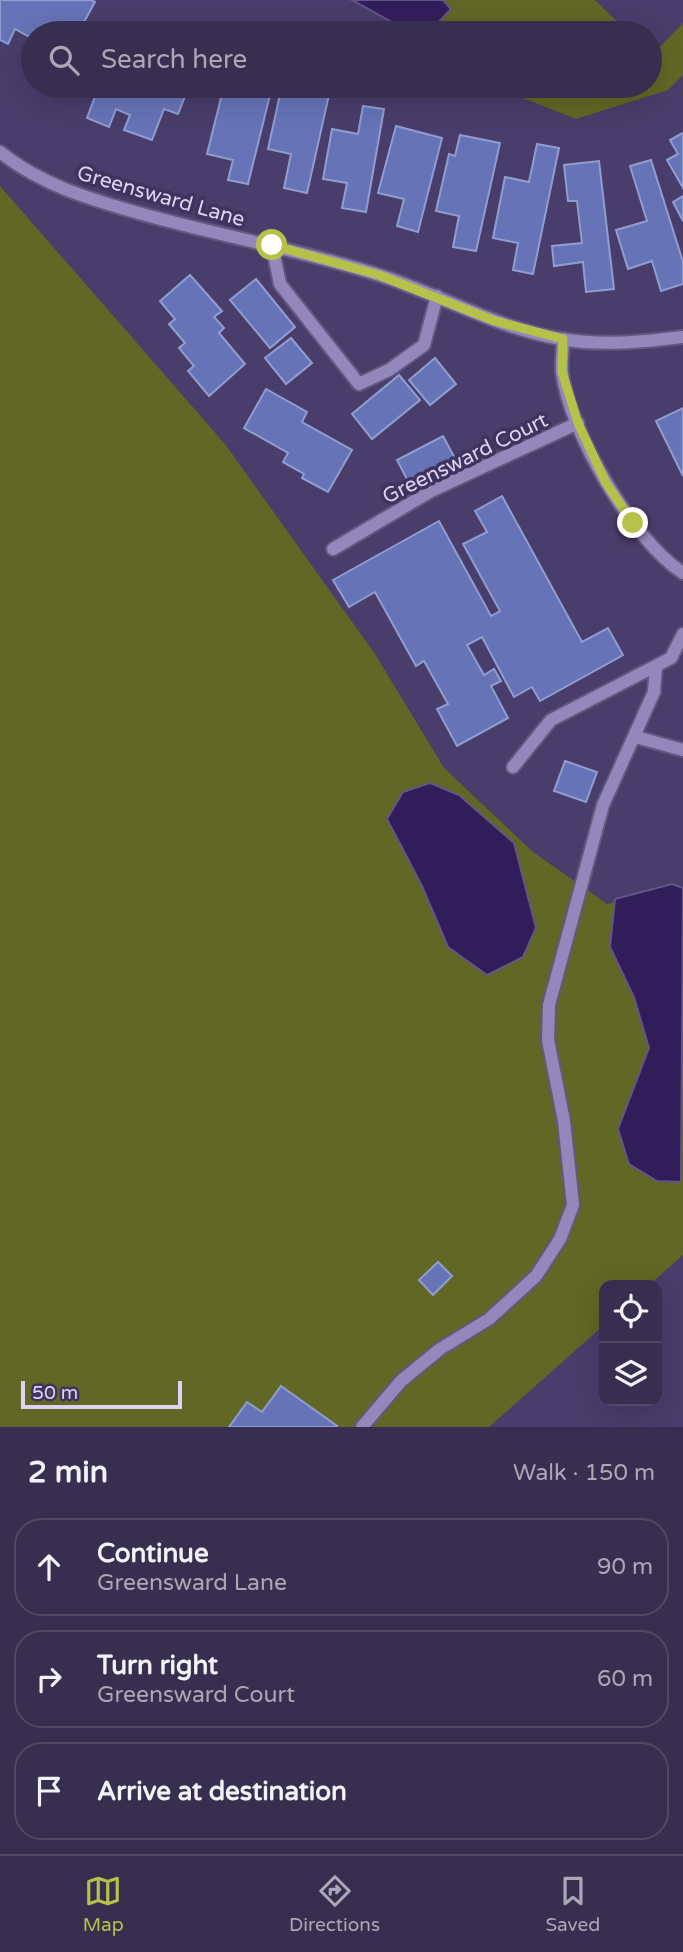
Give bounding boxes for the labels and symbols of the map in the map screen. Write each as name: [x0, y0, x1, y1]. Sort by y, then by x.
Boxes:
street label: Greensward Lane: [74, 161, 248, 232]
route start: [256, 229, 287, 260]
street label: Greensward Court: [378, 408, 552, 509]
route end: [617, 507, 648, 538]
scale bar: [21, 1378, 182, 1410]

